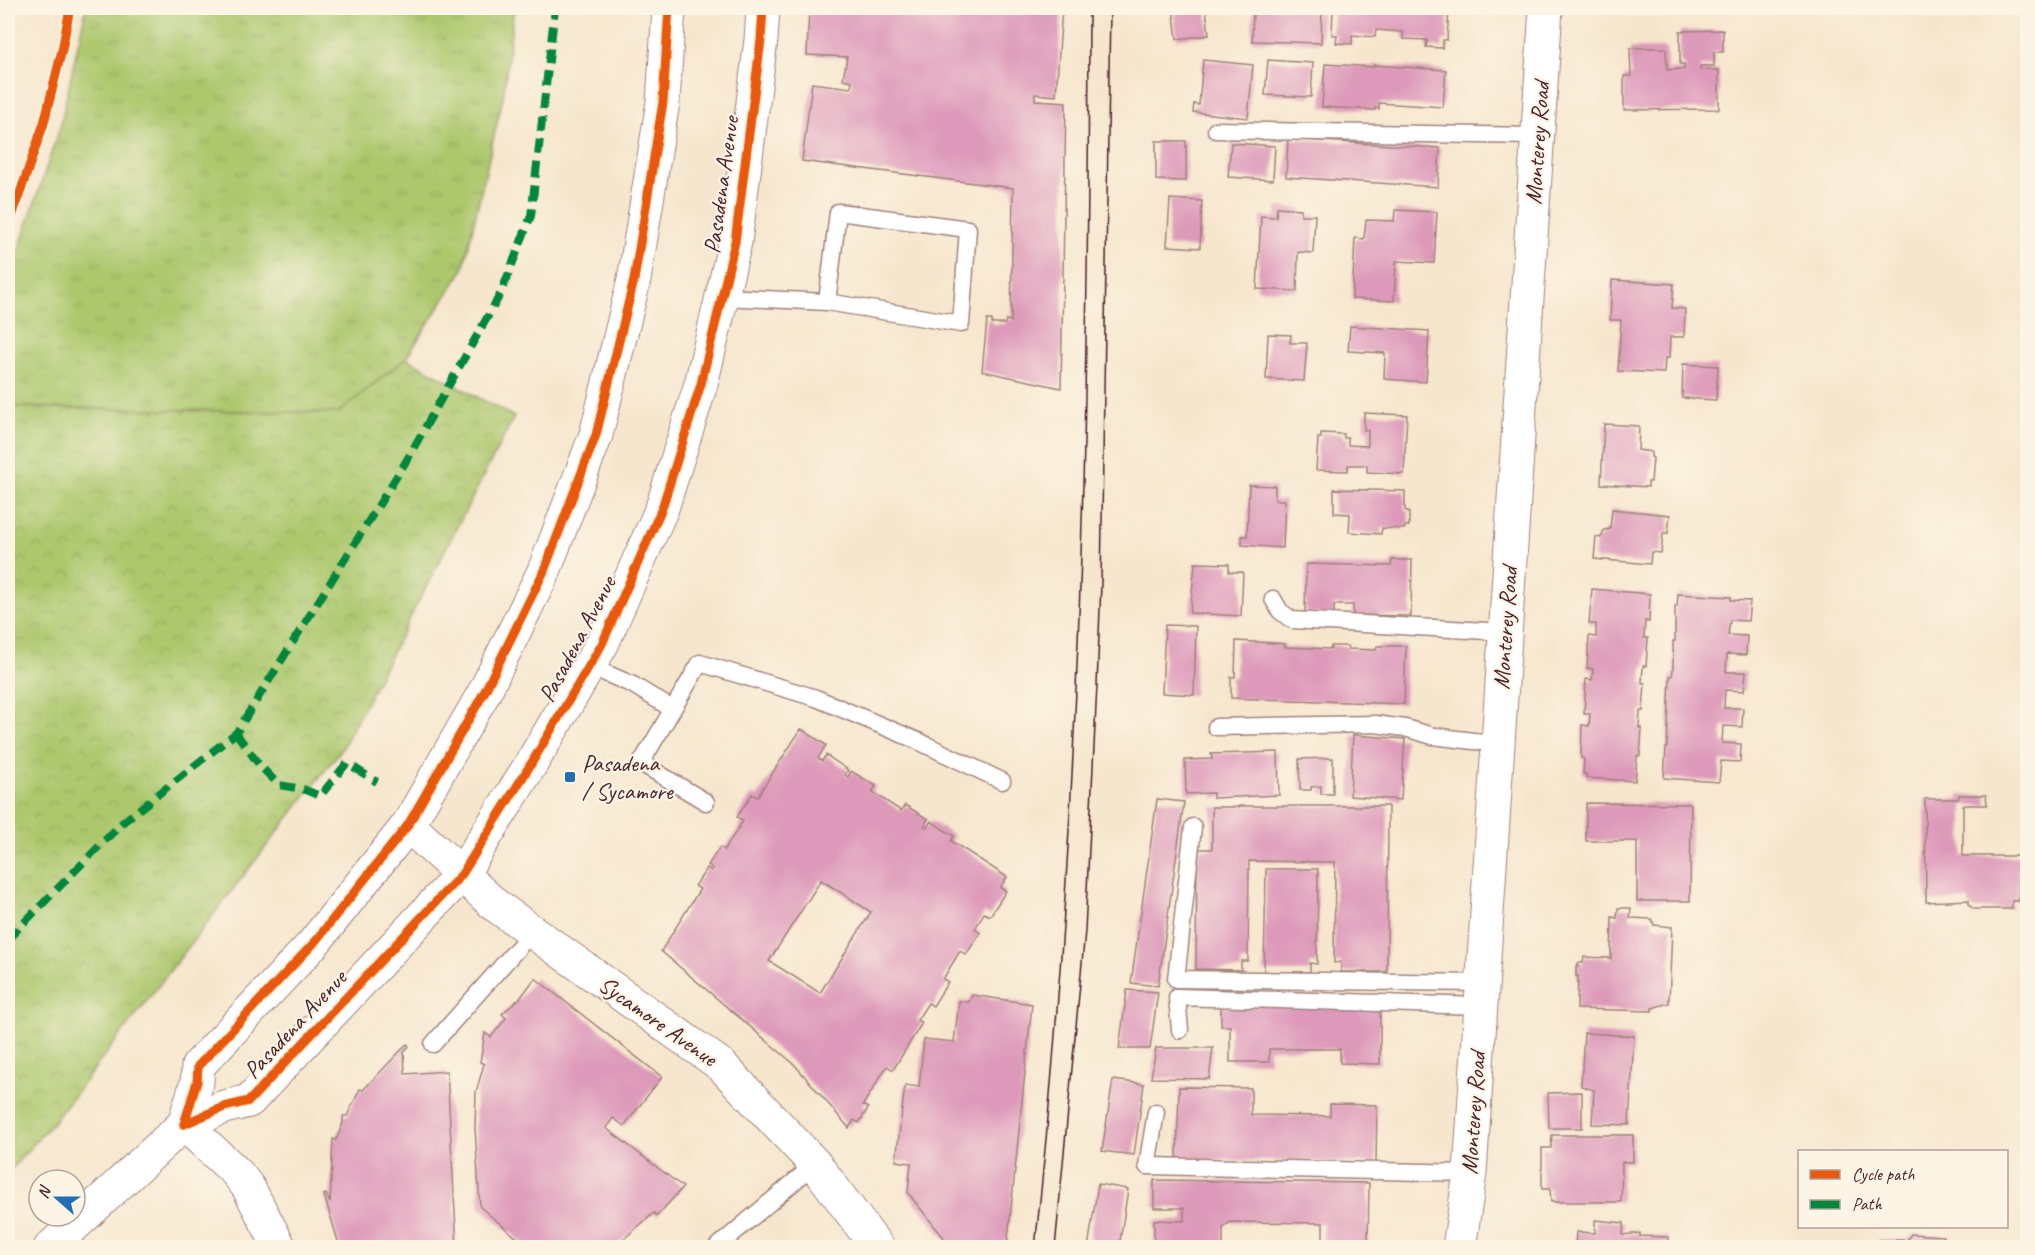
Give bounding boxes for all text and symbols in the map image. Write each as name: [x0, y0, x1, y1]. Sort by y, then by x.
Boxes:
street label: Monterey Road: [1518, 77, 1556, 205]
street label: Pasadena Avenue: [697, 112, 746, 255]
street label: Monterey Road: [1486, 562, 1524, 690]
street label: Pasadena Avenue: [531, 569, 624, 707]
place label: Pasadena / Sycamore: [582, 748, 675, 806]
marker: Pasadena / Sycamore: [563, 770, 577, 784]
street label: Pasadena Avenue: [237, 962, 355, 1085]
street label: Sycamore Avenue: [593, 969, 725, 1074]
street label: Monterey Road: [1454, 1047, 1492, 1175]
legend: [1798, 1150, 2008, 1228]
text: Cycle path: [1852, 1163, 1915, 1185]
north arrow: [27, 1168, 87, 1228]
text: N: [33, 1182, 56, 1201]
text: Path: [1852, 1193, 1882, 1215]

